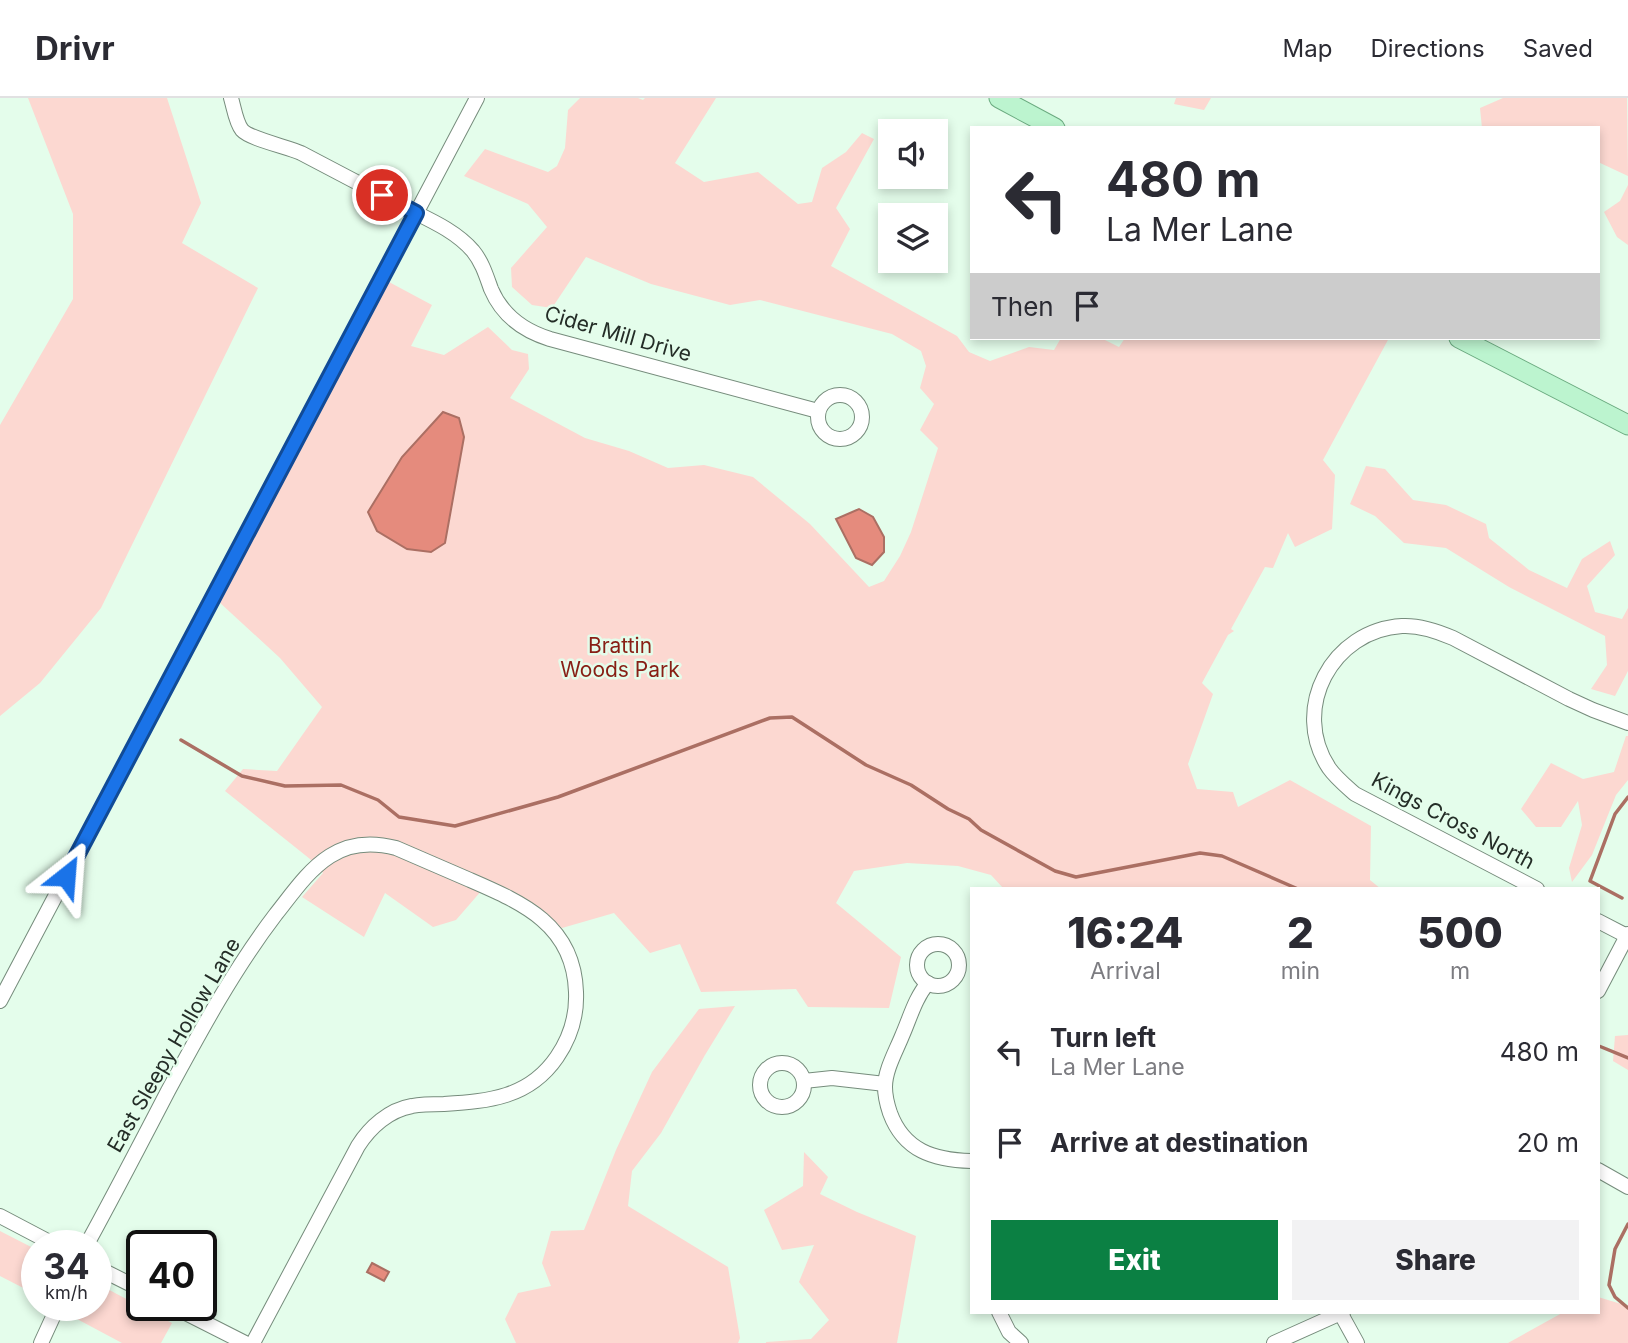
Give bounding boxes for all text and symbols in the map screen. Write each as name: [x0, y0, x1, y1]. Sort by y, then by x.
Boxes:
text: Drivr: [35, 28, 115, 68]
text: Map: [1283, 34, 1332, 63]
text: Directions: [1370, 34, 1485, 63]
text: Saved: [1523, 34, 1593, 63]
map controls: [878, 119, 948, 273]
button: sound: [878, 119, 948, 189]
text: 480 m: [1106, 150, 1260, 209]
icon: left: [991, 154, 1082, 245]
pin: [352, 165, 412, 225]
icon: arrive: [363, 176, 401, 214]
button: layers: [878, 203, 948, 273]
text: La Mer Lane: [1106, 210, 1293, 249]
icon: arrive: [1068, 287, 1106, 325]
text: Then: [991, 291, 1054, 322]
street label: Cider Mill Drive: [542, 301, 694, 366]
park label: Brattin Woods Park: [560, 633, 680, 682]
street label: Kings Cross North: [1367, 767, 1539, 874]
position arrow: [29, 839, 103, 913]
text: 16:24: [1067, 907, 1183, 958]
text: 2: [1287, 907, 1314, 958]
text: 500: [1417, 907, 1503, 958]
street label: East Sleepy Hollow Lane: [102, 933, 245, 1156]
text: Arrival: [1090, 957, 1161, 985]
text: min: [1281, 957, 1320, 985]
text: m: [1450, 957, 1470, 985]
text: Turn left: [1050, 1022, 1156, 1053]
icon: left: [991, 1033, 1029, 1071]
text: 480 m: [1500, 1036, 1579, 1067]
text: La Mer Lane: [1050, 1053, 1185, 1081]
icon: arrive: [991, 1124, 1029, 1162]
text: Arrive at destination: [1050, 1127, 1309, 1158]
text: 20 m: [1517, 1127, 1579, 1158]
button: Exit: [991, 1220, 1278, 1300]
button: Share: [1292, 1220, 1579, 1300]
speed limit sign: 40: [126, 1230, 217, 1321]
text: 34: [43, 1245, 90, 1287]
text: km/h: [45, 1282, 88, 1303]

